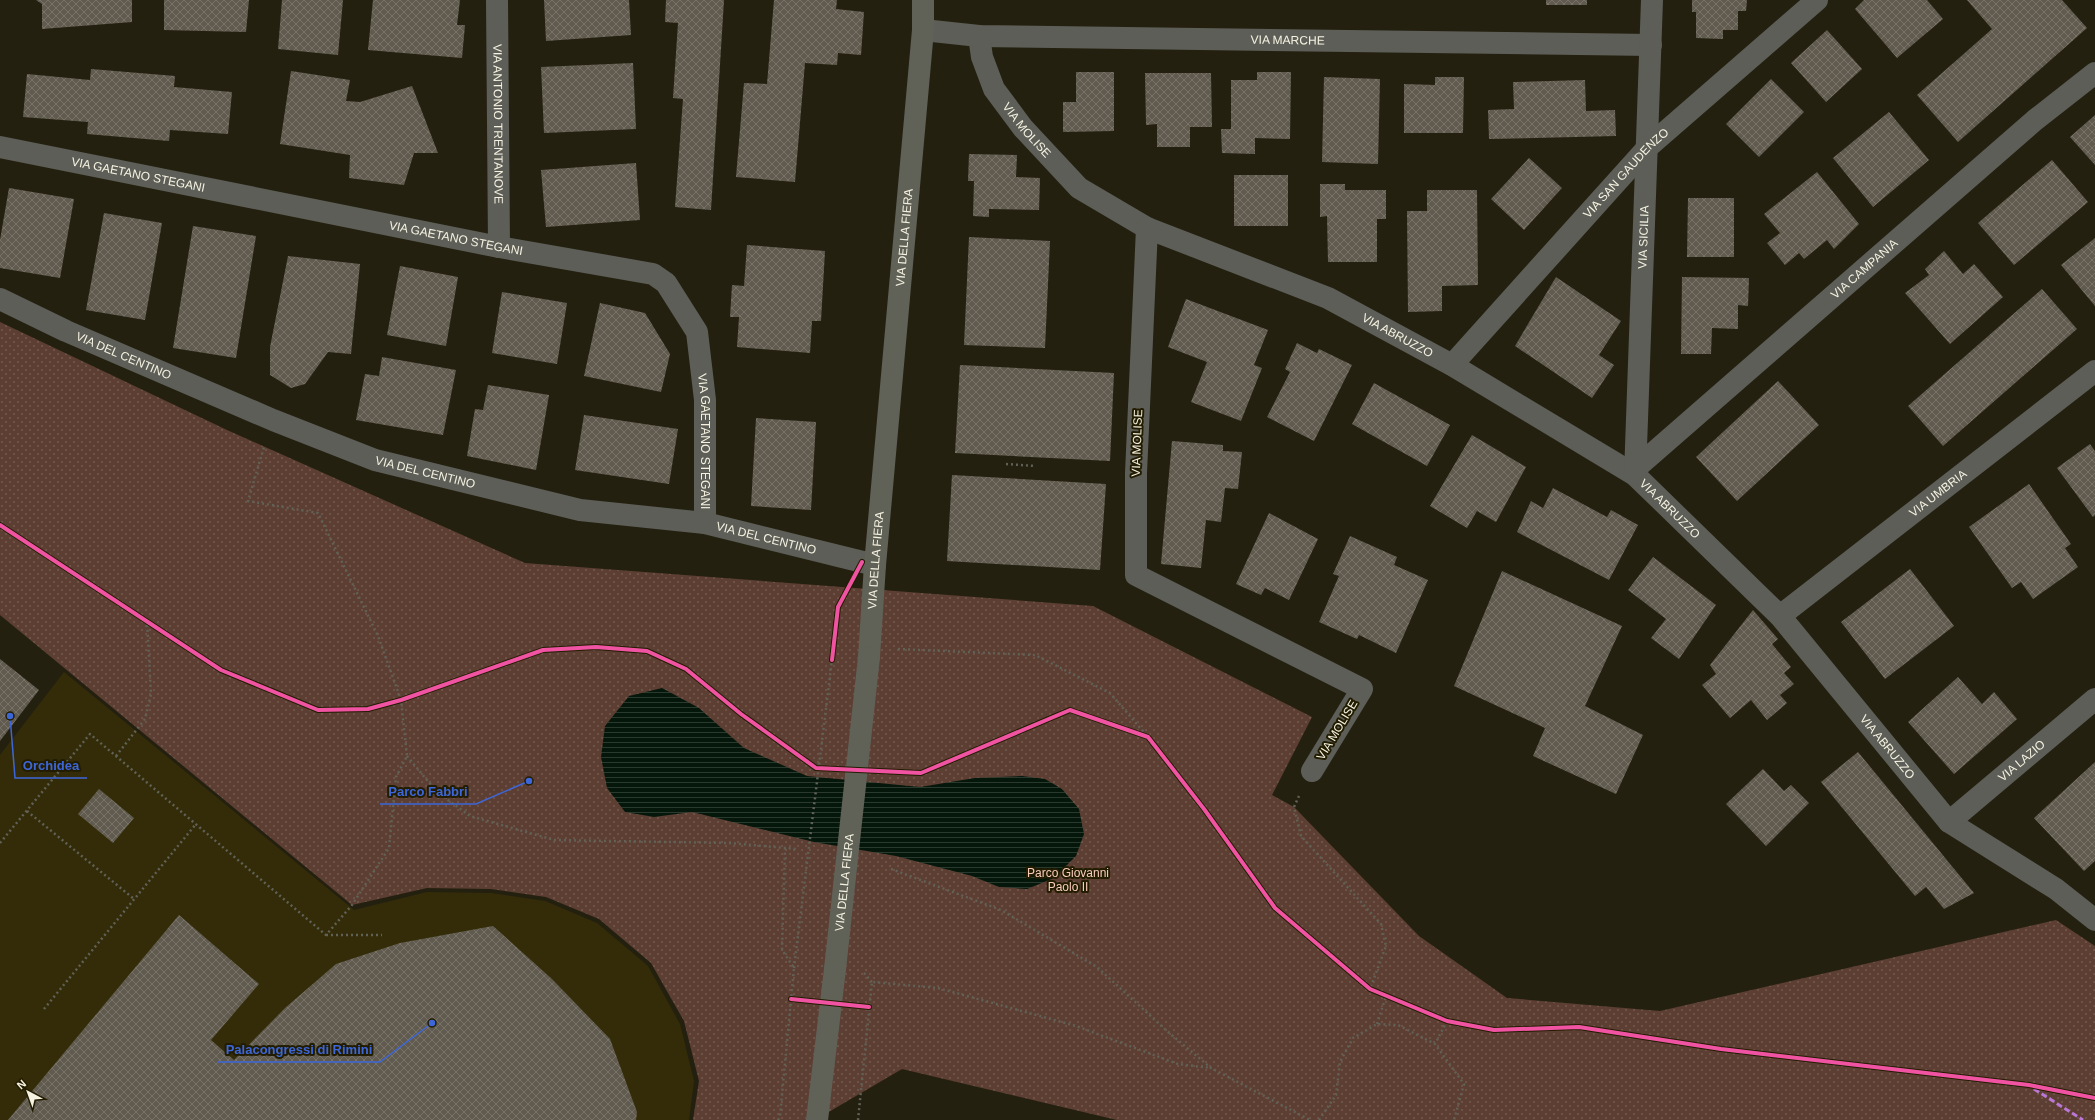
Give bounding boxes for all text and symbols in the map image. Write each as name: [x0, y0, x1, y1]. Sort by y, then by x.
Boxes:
street label: VIA MARCHE: [1251, 33, 1325, 48]
street label: VIA ANTONIO TRENTANOVE: [490, 44, 506, 204]
street label: VIA MOLISE: [1000, 100, 1054, 160]
street label: VIA SAN GAUDENZO: [1580, 125, 1671, 221]
street label: VIA GAETANO STEGANI: [70, 154, 206, 195]
street label: VIA DELLA FIERA: [893, 188, 916, 287]
street label: VIA SICILIA: [1635, 205, 1652, 269]
street label: VIA GAETANO STEGANI: [388, 218, 524, 258]
street label: VIA CAMPANIA: [1828, 236, 1901, 302]
street label: VIA ABRUZZO: [1360, 311, 1435, 360]
street label: VIA DEL CENTINO: [74, 329, 173, 382]
street label: VIA GAETANO STEGANI: [695, 373, 712, 509]
street label: VIA MOLISE: [1129, 409, 1145, 477]
street label: VIA DEL CENTINO: [374, 453, 477, 491]
street label: VIA UMBRIA: [1906, 467, 1969, 520]
street label: VIA ABRUZZO: [1637, 476, 1703, 541]
street label: VIA DELLA FIERA: [865, 511, 887, 610]
street label: VIA DEL CENTINO: [715, 519, 818, 557]
street label: VIA MOLISE: [1314, 698, 1360, 762]
street label: VIA ABRUZZO: [1857, 712, 1918, 782]
street label: VIA LAZIO: [1995, 737, 2048, 784]
callout: Orchidea: [15, 753, 87, 778]
text: Orchidea: [23, 758, 80, 773]
callout: Parco Fabbri: [380, 779, 476, 804]
text: Parco Fabbri: [388, 784, 468, 799]
street label: VIA DELLA FIERA: [832, 833, 857, 932]
park label: Parco Giovanni Paolo II: [1027, 866, 1109, 894]
callout: Palacongressi di Rimini: [218, 1037, 380, 1062]
text: Palacongressi di Rimini: [226, 1042, 372, 1057]
north arrow: [8, 1072, 48, 1112]
text: N: [15, 1077, 28, 1092]

